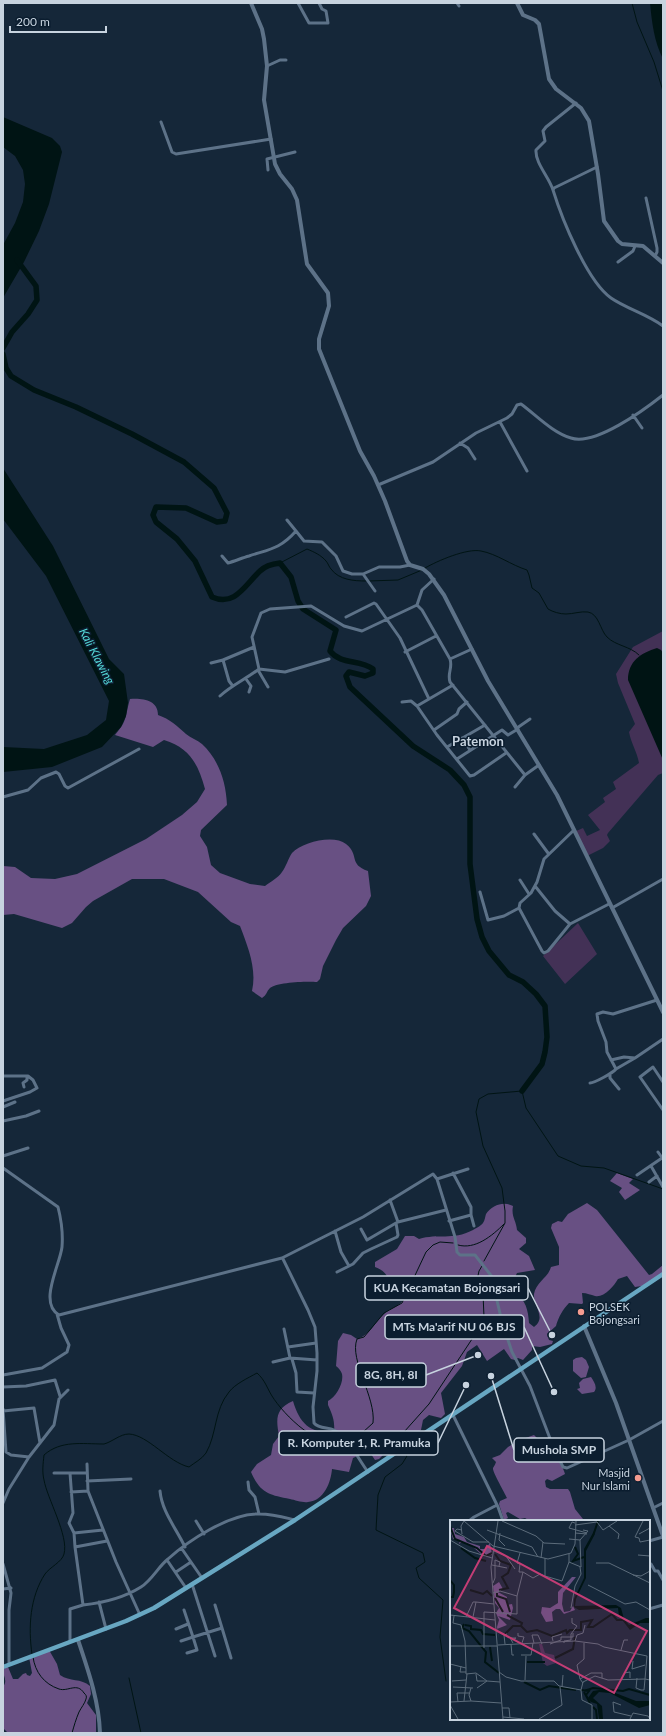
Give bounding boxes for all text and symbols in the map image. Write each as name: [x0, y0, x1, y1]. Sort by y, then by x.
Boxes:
scale bar: [10, 8, 106, 34]
text: 200 m: [16, 14, 50, 29]
water label: Kali Klawing: [76, 625, 118, 687]
district label: Patemon: [452, 733, 504, 749]
callout: KUA Kecamatan Bojongsari: [365, 1276, 528, 1300]
text: KUA Kecamatan Bojongsari: [374, 1280, 520, 1295]
place label: POLSEK Bojongsari: [589, 1300, 640, 1326]
marker: POLSEK Bojongsari: [576, 1307, 586, 1317]
callout: MTs Ma'arif NU 06 BJS: [385, 1315, 524, 1339]
text: MTs Ma'arif NU 06 BJS: [393, 1319, 516, 1334]
callout: 8G, 8H, 8I: [356, 1363, 426, 1387]
text: 8G, 8H, 8I: [364, 1367, 418, 1382]
callout: R. Komputer 1, R. Pramuka: [279, 1431, 438, 1455]
text: R. Komputer 1, R. Pramuka: [287, 1435, 431, 1450]
callout: Mushola SMP: [514, 1438, 604, 1462]
text: Mushola SMP: [522, 1442, 597, 1457]
place label: Masjid Nur Islami: [582, 1466, 630, 1492]
marker: Masjid Nur Islami: [633, 1473, 643, 1483]
inset map: [450, 1520, 650, 1720]

